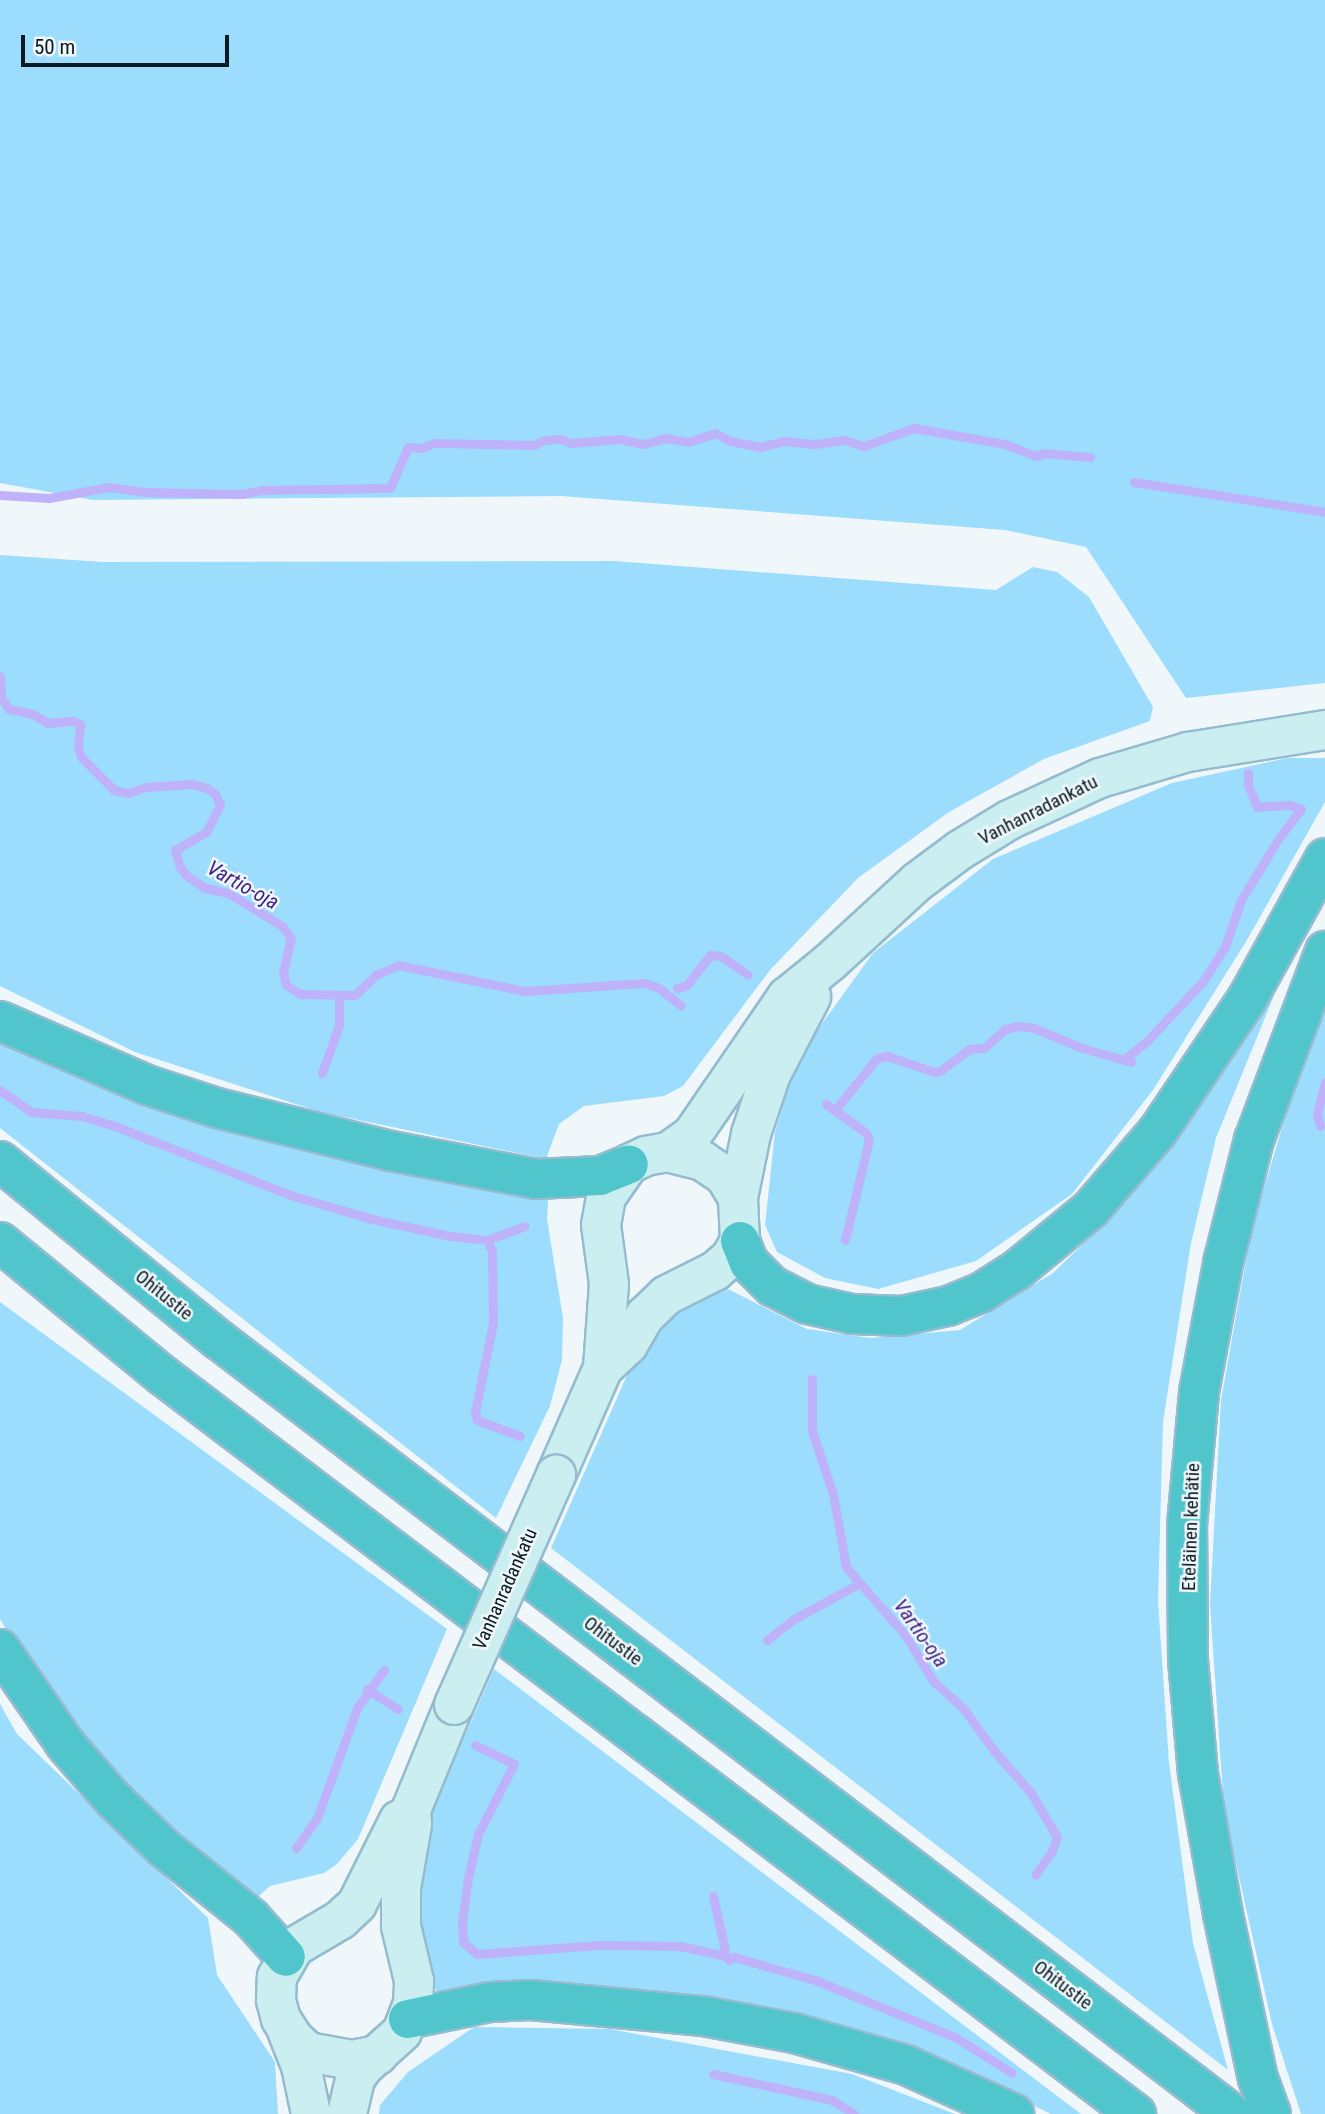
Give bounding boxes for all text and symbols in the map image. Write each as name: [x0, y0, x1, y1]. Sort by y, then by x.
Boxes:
scale bar: [24, 21, 233, 65]
text: 50 m: [34, 35, 75, 59]
street label: Vanhanradankatu: [975, 770, 1101, 850]
water label: Vartio-oja: [203, 855, 283, 915]
street label: Ohitustie: [131, 1265, 197, 1325]
street label: Eteläinen kehätie: [1177, 1463, 1205, 1591]
street label: Vanhanradankatu: [468, 1525, 542, 1653]
water label: Vartio-oja: [888, 1594, 954, 1672]
street label: Ohitustie: [579, 1612, 647, 1670]
street label: Ohitustie: [1029, 1956, 1097, 2014]

